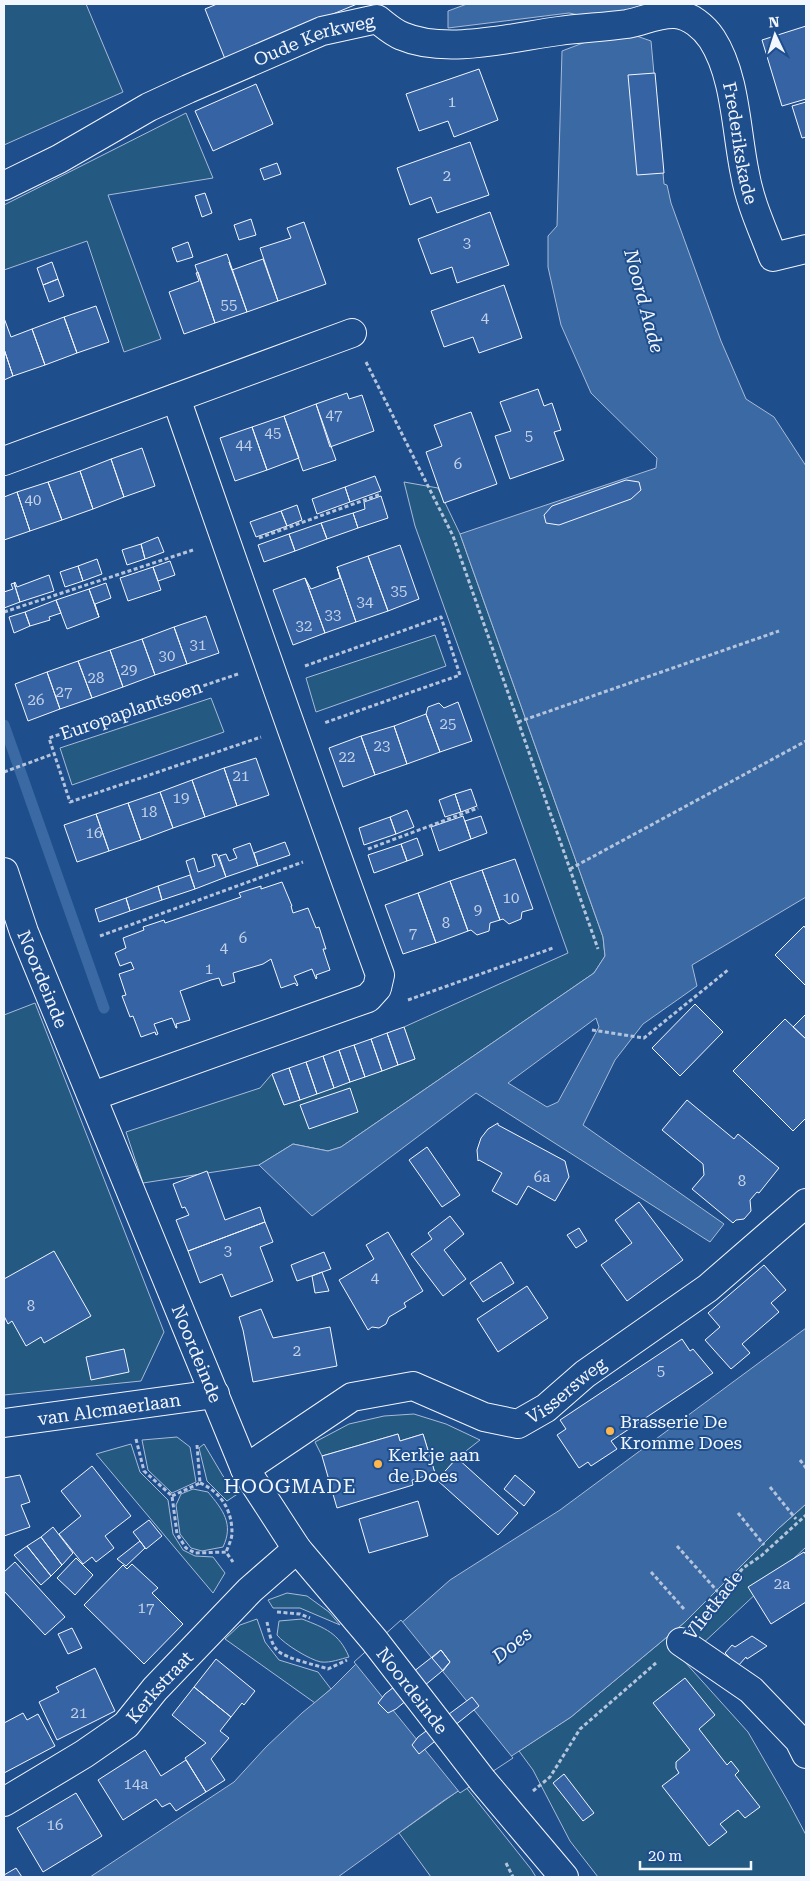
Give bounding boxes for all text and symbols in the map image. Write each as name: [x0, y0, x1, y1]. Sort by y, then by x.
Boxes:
street label: Oude Kerkweg: [250, 9, 377, 70]
north arrow: [750, 10, 800, 60]
text: N: [768, 14, 780, 30]
street label: Frederikskade: [719, 80, 763, 207]
house number: 1: [448, 93, 456, 111]
house number: 2: [443, 167, 451, 185]
house number: 3: [463, 234, 471, 252]
water label: Noord Aade: [619, 246, 669, 356]
house number: 55: [221, 296, 237, 314]
house number: 4: [481, 309, 490, 327]
house number: 47: [326, 406, 342, 424]
house number: 45: [265, 424, 281, 442]
house number: 5: [525, 427, 533, 445]
house number: 44: [236, 436, 253, 454]
house number: 6: [454, 455, 462, 473]
house number: 40: [25, 491, 41, 509]
house number: 35: [391, 582, 407, 600]
house number: 34: [357, 593, 374, 611]
house number: 33: [325, 606, 341, 624]
house number: 32: [296, 617, 312, 635]
house number: 31: [190, 636, 206, 654]
house number: 30: [159, 647, 175, 665]
house number: 29: [121, 661, 137, 679]
house number: 28: [88, 669, 104, 687]
street label: Europaplantsoen: [57, 676, 205, 744]
house number: 27: [56, 683, 72, 701]
house number: 26: [28, 691, 44, 709]
house number: 25: [440, 715, 456, 733]
house number: 23: [374, 737, 390, 755]
house number: 22: [339, 748, 355, 766]
house number: 21: [233, 767, 249, 785]
house number: 19: [173, 789, 189, 807]
house number: 18: [141, 803, 157, 821]
house number: 16: [86, 824, 102, 842]
house number: 10: [503, 889, 519, 907]
house number: 9: [474, 901, 482, 919]
house number: 8: [442, 914, 450, 932]
house number: 7: [409, 924, 417, 942]
street label: Noordeinde: [14, 927, 73, 1031]
house number: 6: [239, 929, 247, 947]
house number: 4: [220, 939, 229, 957]
house number: 1: [205, 960, 213, 978]
house number: 6a: [534, 1168, 550, 1186]
house number: 8: [738, 1172, 746, 1190]
house number: 3: [224, 1242, 232, 1260]
house number: 4: [371, 1269, 380, 1287]
house number: 8: [27, 1297, 35, 1315]
street label: Noordeinde: [168, 1301, 227, 1406]
house number: 2: [293, 1342, 301, 1360]
street label: Vissersweg: [522, 1352, 610, 1428]
house number: 5: [657, 1362, 665, 1380]
street label: van Alcmaerlaan: [36, 1388, 182, 1429]
place label: Brasserie De Kromme Does: [620, 1411, 742, 1453]
marker: Brasserie De Kromme Does: [604, 1425, 616, 1437]
place label: Kerkje aan de Does: [388, 1444, 481, 1486]
marker: Kerkje aan de Does: [372, 1458, 384, 1470]
district label: HOOGMADE: [223, 1474, 357, 1498]
street label: Vlietkade: [679, 1566, 747, 1644]
house number: 2a: [774, 1575, 790, 1593]
house number: 17: [138, 1599, 154, 1617]
water label: Does: [487, 1622, 537, 1669]
street label: Noordeinde: [373, 1643, 453, 1738]
street label: Kerkstraat: [121, 1646, 197, 1727]
house number: 21: [71, 1704, 87, 1722]
house number: 14a: [124, 1775, 148, 1793]
house number: 16: [47, 1816, 63, 1834]
scale bar: [640, 1838, 751, 1870]
text: 20 m: [648, 1847, 683, 1865]

